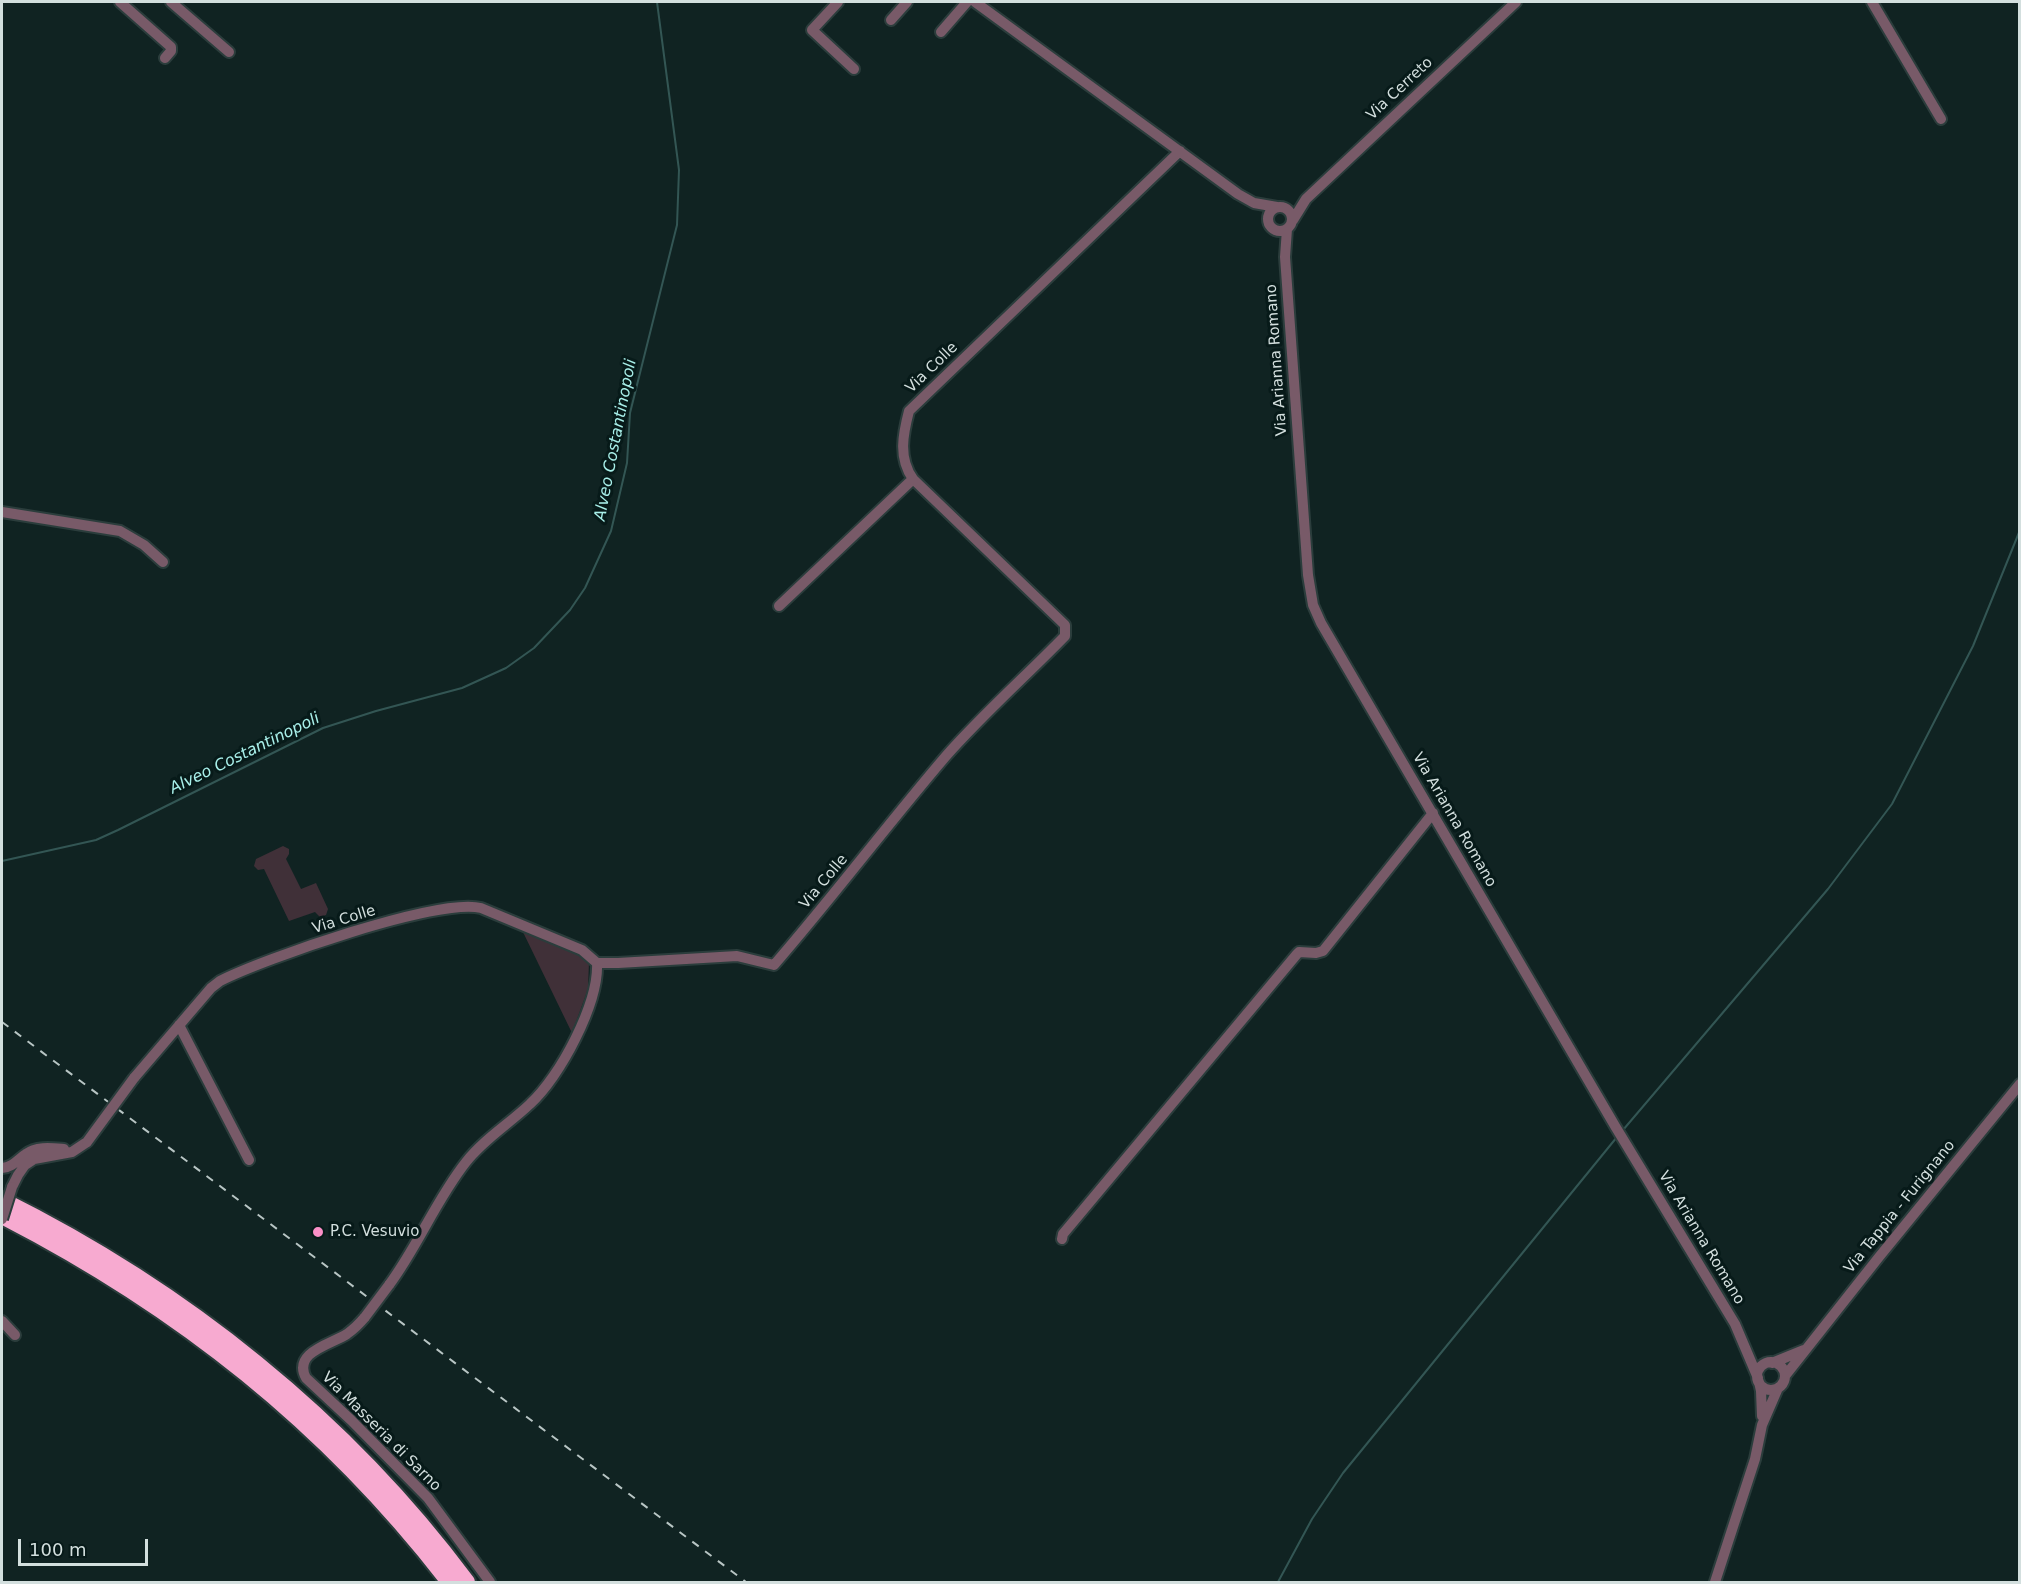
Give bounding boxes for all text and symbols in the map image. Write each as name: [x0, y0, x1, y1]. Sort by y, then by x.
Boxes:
street label: Via Cerreto: [1363, 54, 1437, 124]
street label: Via Arianna Romano: [1263, 283, 1291, 437]
street label: Via Colle: [902, 339, 962, 397]
water label: Alveo Costantinopoli: [591, 357, 641, 523]
water label: Alveo Costantinopoli: [167, 709, 323, 799]
street label: Via Arianna Romano: [1408, 750, 1500, 890]
street label: Via Colle: [796, 851, 852, 913]
street label: Via Colle: [310, 902, 378, 938]
street label: Via Tappia - Furignano: [1841, 1137, 1959, 1277]
street label: Via Arianna Romano: [1654, 1168, 1748, 1308]
place label: P.C. Vesuvio: [330, 1223, 419, 1241]
marker: P.C. Vesuvio: [311, 1225, 325, 1239]
street label: Via Masseria di Sarno: [318, 1369, 444, 1495]
scale bar: [21, 1527, 152, 1565]
text: 100 m: [29, 1539, 87, 1560]

